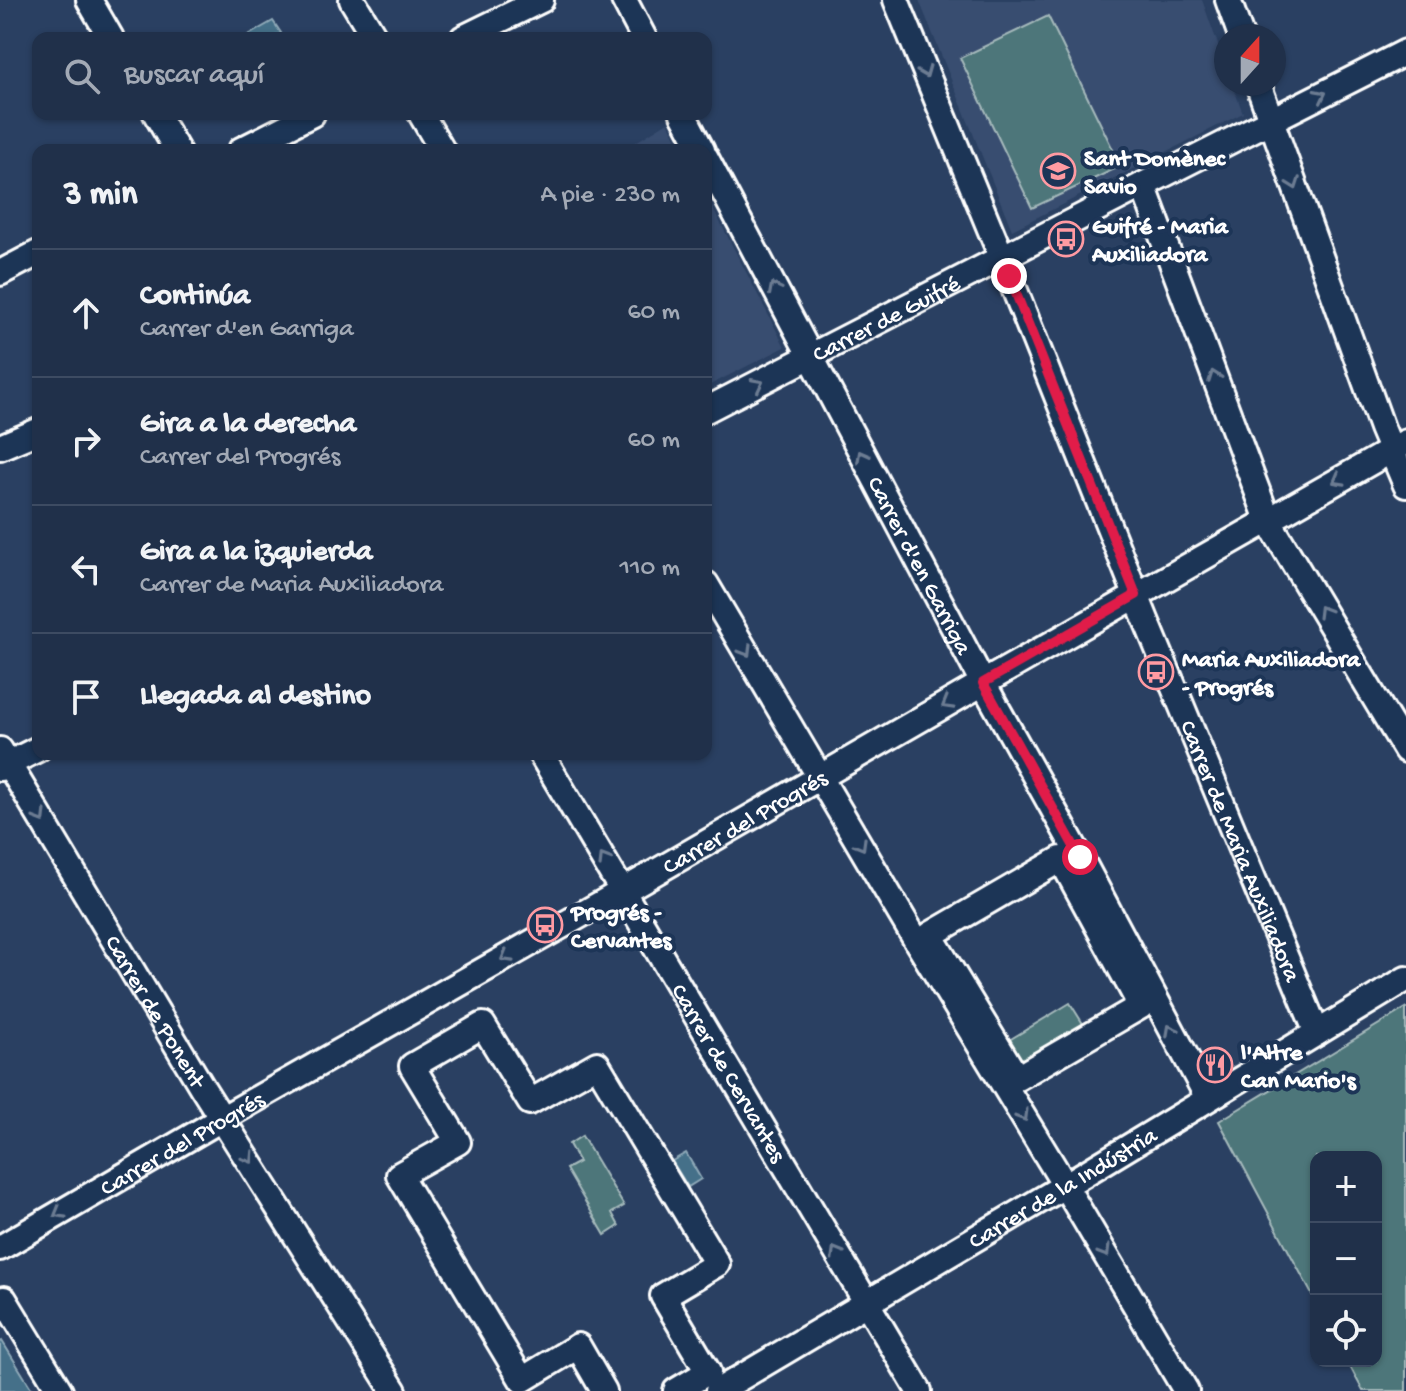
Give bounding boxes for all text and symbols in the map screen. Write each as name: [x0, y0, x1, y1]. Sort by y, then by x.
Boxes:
north arrow: [1214, 24, 1286, 96]
search box: [32, 32, 712, 120]
icon: search: [60, 54, 104, 98]
text: Buscar aquí: [124, 59, 264, 94]
one-way arrow: [916, 64, 932, 78]
one-way arrow: [1312, 89, 1327, 105]
place label: Sant Domènec Savio: [1084, 146, 1227, 203]
school or university icon: Sant Domènec Savio: [1039, 152, 1077, 190]
text: 3 min: [64, 176, 137, 216]
one-way arrow: [1284, 176, 1300, 190]
text: A pie · 230 m: [541, 181, 680, 212]
place label: Guifré - Maria Auxiliadora: [1091, 214, 1229, 271]
bus stop icon: Guifré - Maria Auxiliadora: [1047, 220, 1085, 258]
route end: [991, 258, 1027, 294]
street label: Carrer de Guifré: [809, 270, 966, 371]
text: Continúa: [140, 280, 250, 315]
one-way arrow: [768, 282, 783, 297]
icon: ahead: [64, 291, 108, 335]
text: 60 m: [627, 298, 680, 329]
text: Carrer d'en Garriga: [140, 315, 354, 346]
one-way arrow: [1207, 370, 1224, 384]
one-way arrow: [749, 378, 764, 393]
text: Gira a la derecha: [140, 408, 356, 443]
icon: right: [64, 419, 108, 463]
text: 60 m: [627, 426, 680, 457]
text: Carrer del Progrés: [140, 443, 340, 474]
one-way arrow: [857, 449, 872, 464]
one-way arrow: [1332, 471, 1346, 486]
street label: Carrer d'en Garriga: [859, 472, 977, 661]
text: Gira a la izquierda: [140, 536, 373, 571]
icon: left: [64, 547, 108, 591]
text: 110 m: [620, 554, 680, 585]
text: Carrer de Maria Auxiliadora: [140, 571, 443, 602]
one-way arrow: [1317, 605, 1332, 620]
one-way arrow: [736, 642, 752, 657]
place label: Maria Auxiliadora - Progrés: [1182, 647, 1362, 704]
bus stop icon: Maria Auxiliadora - Progrés: [1137, 653, 1175, 691]
icon: arrive: [64, 675, 108, 719]
text: Llegada al destino: [140, 680, 371, 715]
one-way arrow: [941, 694, 956, 710]
street label: Carrer de Maria Auxiliadora: [1171, 717, 1305, 987]
street label: Carrer del Progrés: [659, 765, 834, 883]
one-way arrow: [31, 808, 47, 823]
one-way arrow: [851, 836, 867, 850]
route start: [1062, 839, 1098, 875]
one-way arrow: [598, 853, 614, 868]
place label: Progrés - Cervantes: [569, 900, 672, 957]
bus stop icon: Progrés - Cervantes: [526, 906, 564, 944]
street label: Carrer de Ponent: [96, 931, 211, 1096]
one-way arrow: [500, 947, 515, 963]
street label: Carrer de Cervantes: [663, 980, 791, 1169]
one-way arrow: [1166, 1023, 1181, 1038]
place label: l'Altre Can Mario's: [1240, 1040, 1357, 1097]
restaurant icon: l'Altre Can Mario's: [1196, 1046, 1234, 1084]
street label: Carrer del Progrés: [96, 1086, 271, 1204]
one-way arrow: [1013, 1107, 1028, 1122]
street label: Carrer de la Indústria: [964, 1122, 1164, 1257]
one-way arrow: [239, 1150, 254, 1164]
map controls: [1310, 1151, 1382, 1367]
button: +: [1310, 1151, 1382, 1223]
one-way arrow: [53, 1203, 68, 1219]
button: −: [1310, 1223, 1382, 1295]
one-way arrow: [1095, 1243, 1110, 1258]
one-way arrow: [830, 1246, 845, 1261]
button: locate: [1310, 1295, 1382, 1367]

